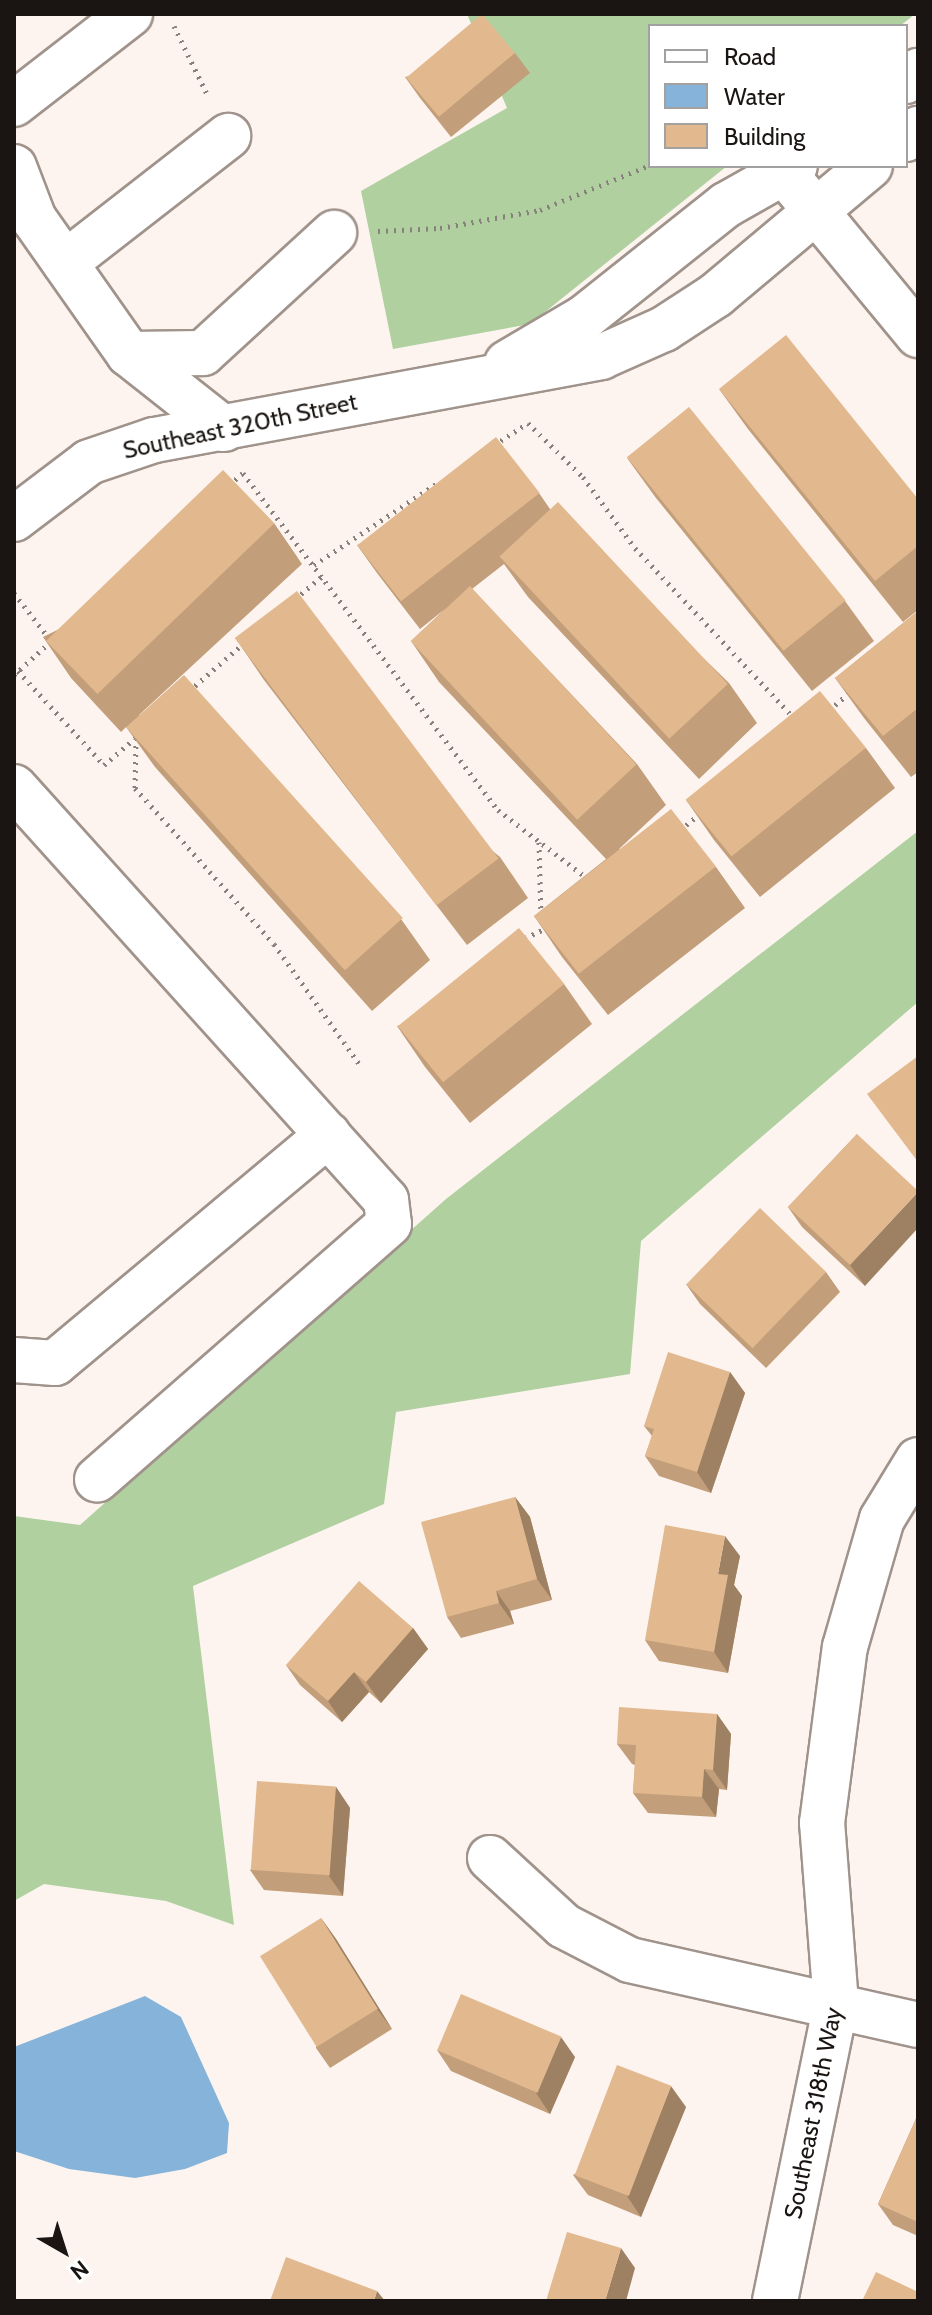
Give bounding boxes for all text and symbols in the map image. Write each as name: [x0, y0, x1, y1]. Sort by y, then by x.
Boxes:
legend: [648, 24, 908, 168]
text: Road: [724, 42, 776, 71]
text: Water: [724, 82, 785, 111]
text: Building: [724, 122, 805, 151]
street label: Southeast 320th Street: [120, 387, 360, 465]
street label: Southeast 318th Way: [778, 2005, 848, 2221]
north arrow: [24, 2211, 104, 2291]
text: N: [65, 2255, 94, 2285]

